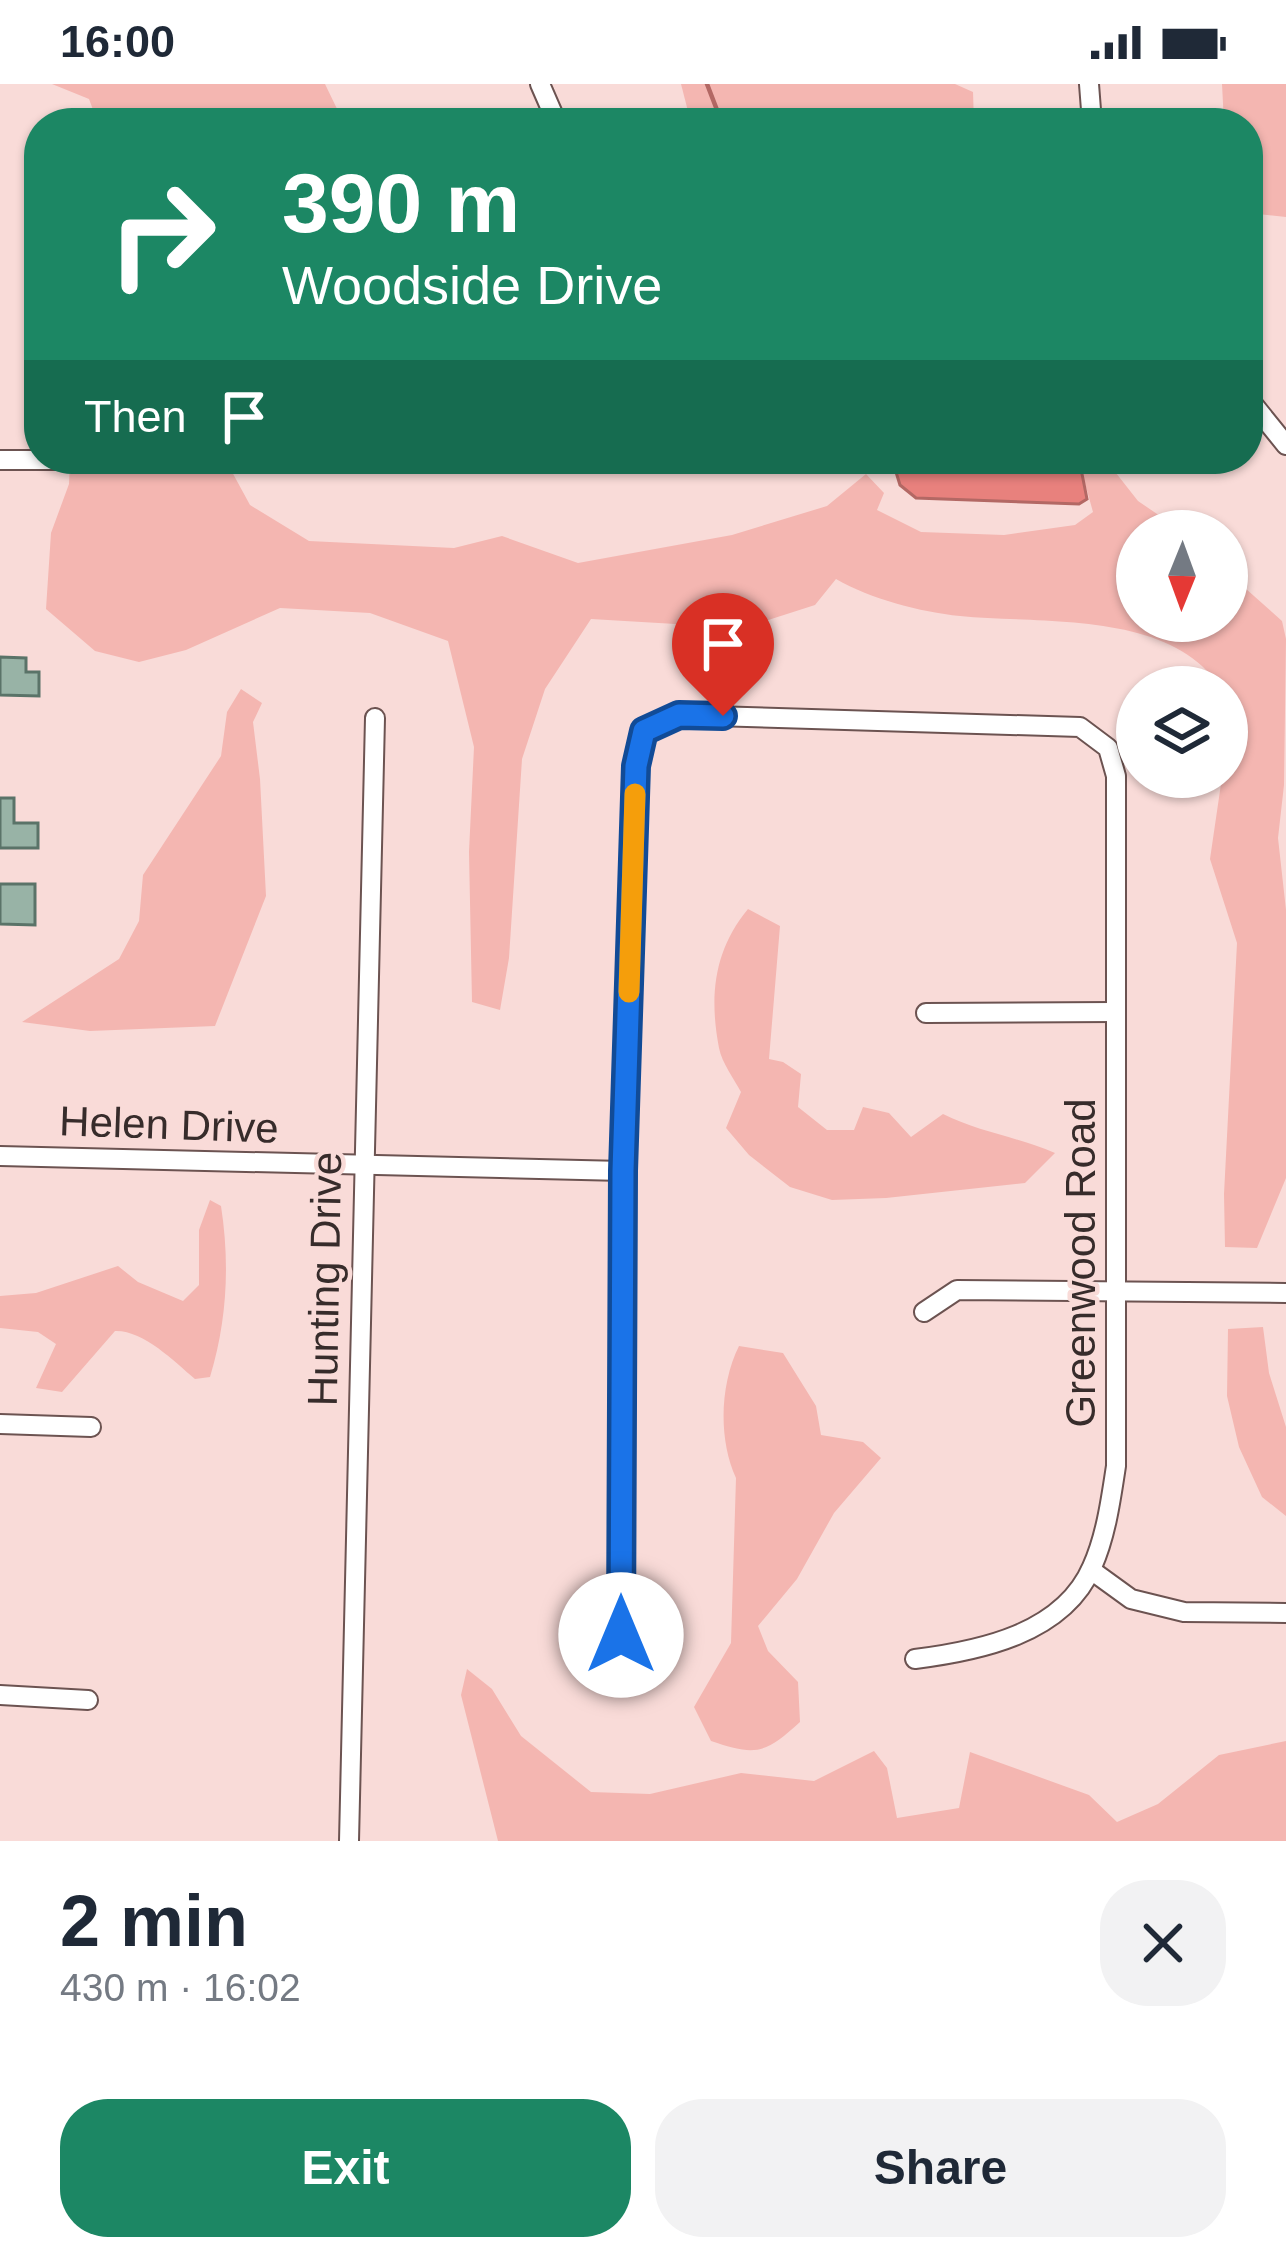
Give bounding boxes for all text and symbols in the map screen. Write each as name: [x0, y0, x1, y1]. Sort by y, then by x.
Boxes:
text: 16:00: [60, 16, 175, 67]
icon: right: [84, 156, 240, 312]
text: 390 m: [282, 156, 520, 250]
text: Woodside Drive: [282, 255, 662, 315]
icon: arrive: [211, 384, 277, 450]
text: Then: [84, 391, 187, 442]
north arrow: [1116, 510, 1248, 642]
map controls: [1116, 510, 1248, 798]
pin: [672, 593, 774, 716]
icon: arrive: [690, 611, 756, 677]
button: layers: [1116, 666, 1248, 798]
street label: Helen Drive: [59, 1097, 279, 1152]
street label: Greenwood Road: [1057, 1098, 1104, 1428]
street label: Hunting Drive: [299, 1151, 350, 1407]
position arrow: [558, 1572, 684, 1698]
button: close: [1100, 1880, 1226, 2006]
text: 2 min: [60, 1881, 248, 1961]
text: 430 m · 16:02: [60, 1966, 301, 2009]
button: Exit: [60, 2099, 631, 2237]
button: Share: [655, 2099, 1226, 2237]

